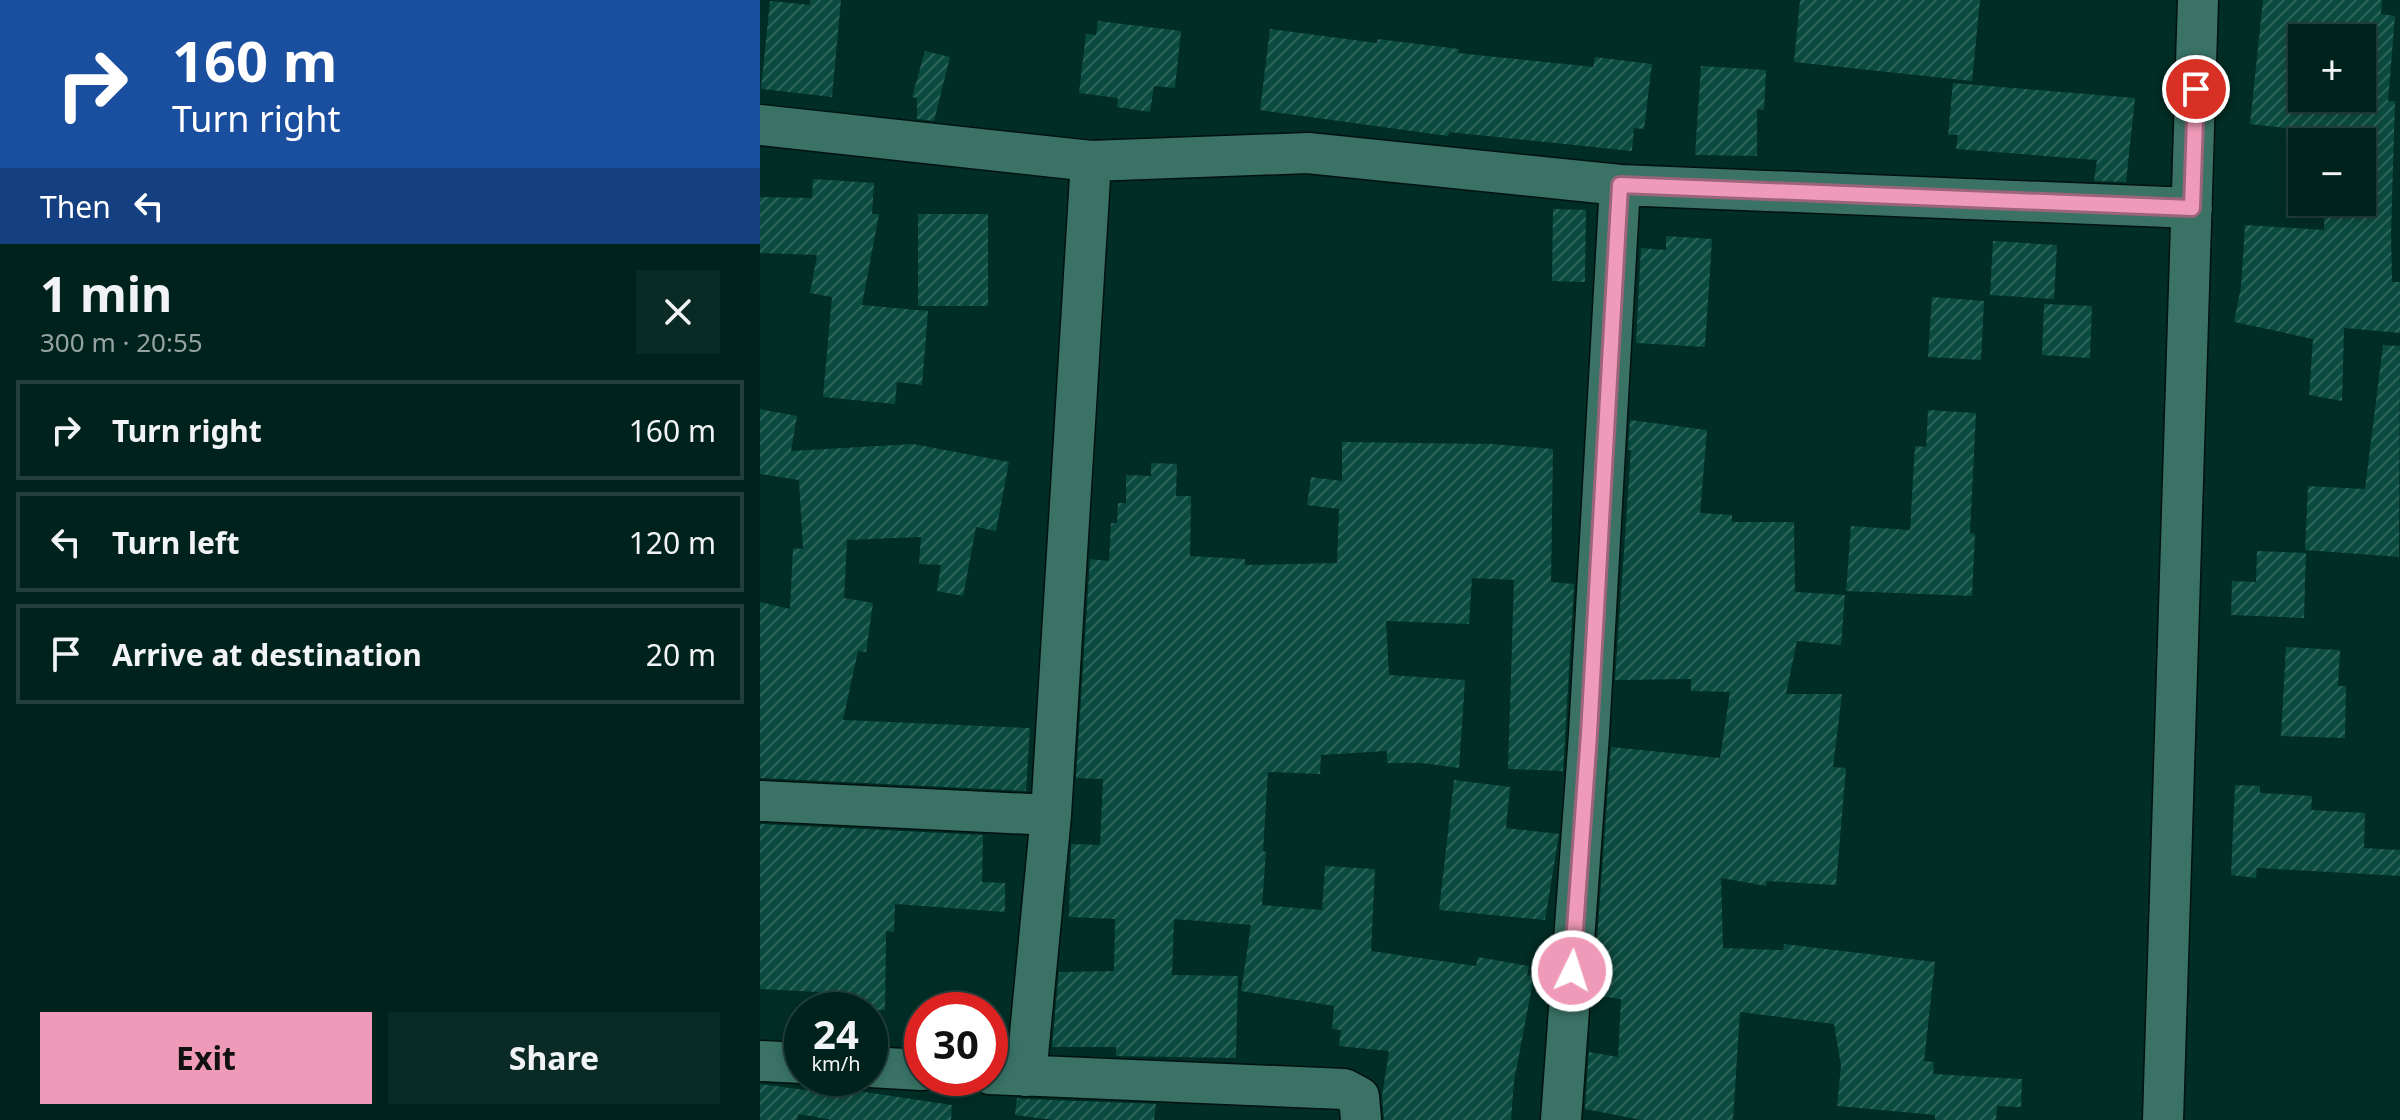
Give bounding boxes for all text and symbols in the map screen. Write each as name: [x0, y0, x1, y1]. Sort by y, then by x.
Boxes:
text: 160 m: [172, 22, 337, 98]
map controls: [2288, 24, 2376, 216]
button: +: [2288, 24, 2376, 112]
icon: right: [40, 32, 144, 136]
pin: [2162, 55, 2230, 123]
icon: arrive: [2174, 67, 2218, 111]
text: Turn right: [172, 94, 340, 143]
button: −: [2288, 128, 2376, 216]
icon: left: [127, 184, 171, 228]
text: Then: [40, 186, 111, 227]
text: 1 min: [40, 261, 172, 326]
button: close: [636, 270, 720, 354]
text: 300 m · 20:55: [40, 324, 203, 360]
icon: right: [44, 408, 88, 452]
text: Turn right: [112, 410, 262, 451]
text: 160 m: [629, 410, 716, 451]
icon: left: [44, 520, 88, 564]
text: Turn left: [112, 522, 240, 563]
text: 120 m: [629, 522, 716, 563]
icon: arrive: [44, 632, 88, 676]
text: Arrive at destination: [112, 634, 422, 675]
text: 20 m: [646, 634, 716, 675]
position arrow: [1530, 929, 1614, 1013]
speed limit sign: 30: [904, 992, 1008, 1096]
text: 24: [813, 1006, 859, 1061]
button: Exit: [40, 1012, 372, 1104]
button: Share: [388, 1012, 720, 1104]
text: km/h: [811, 1050, 861, 1077]

